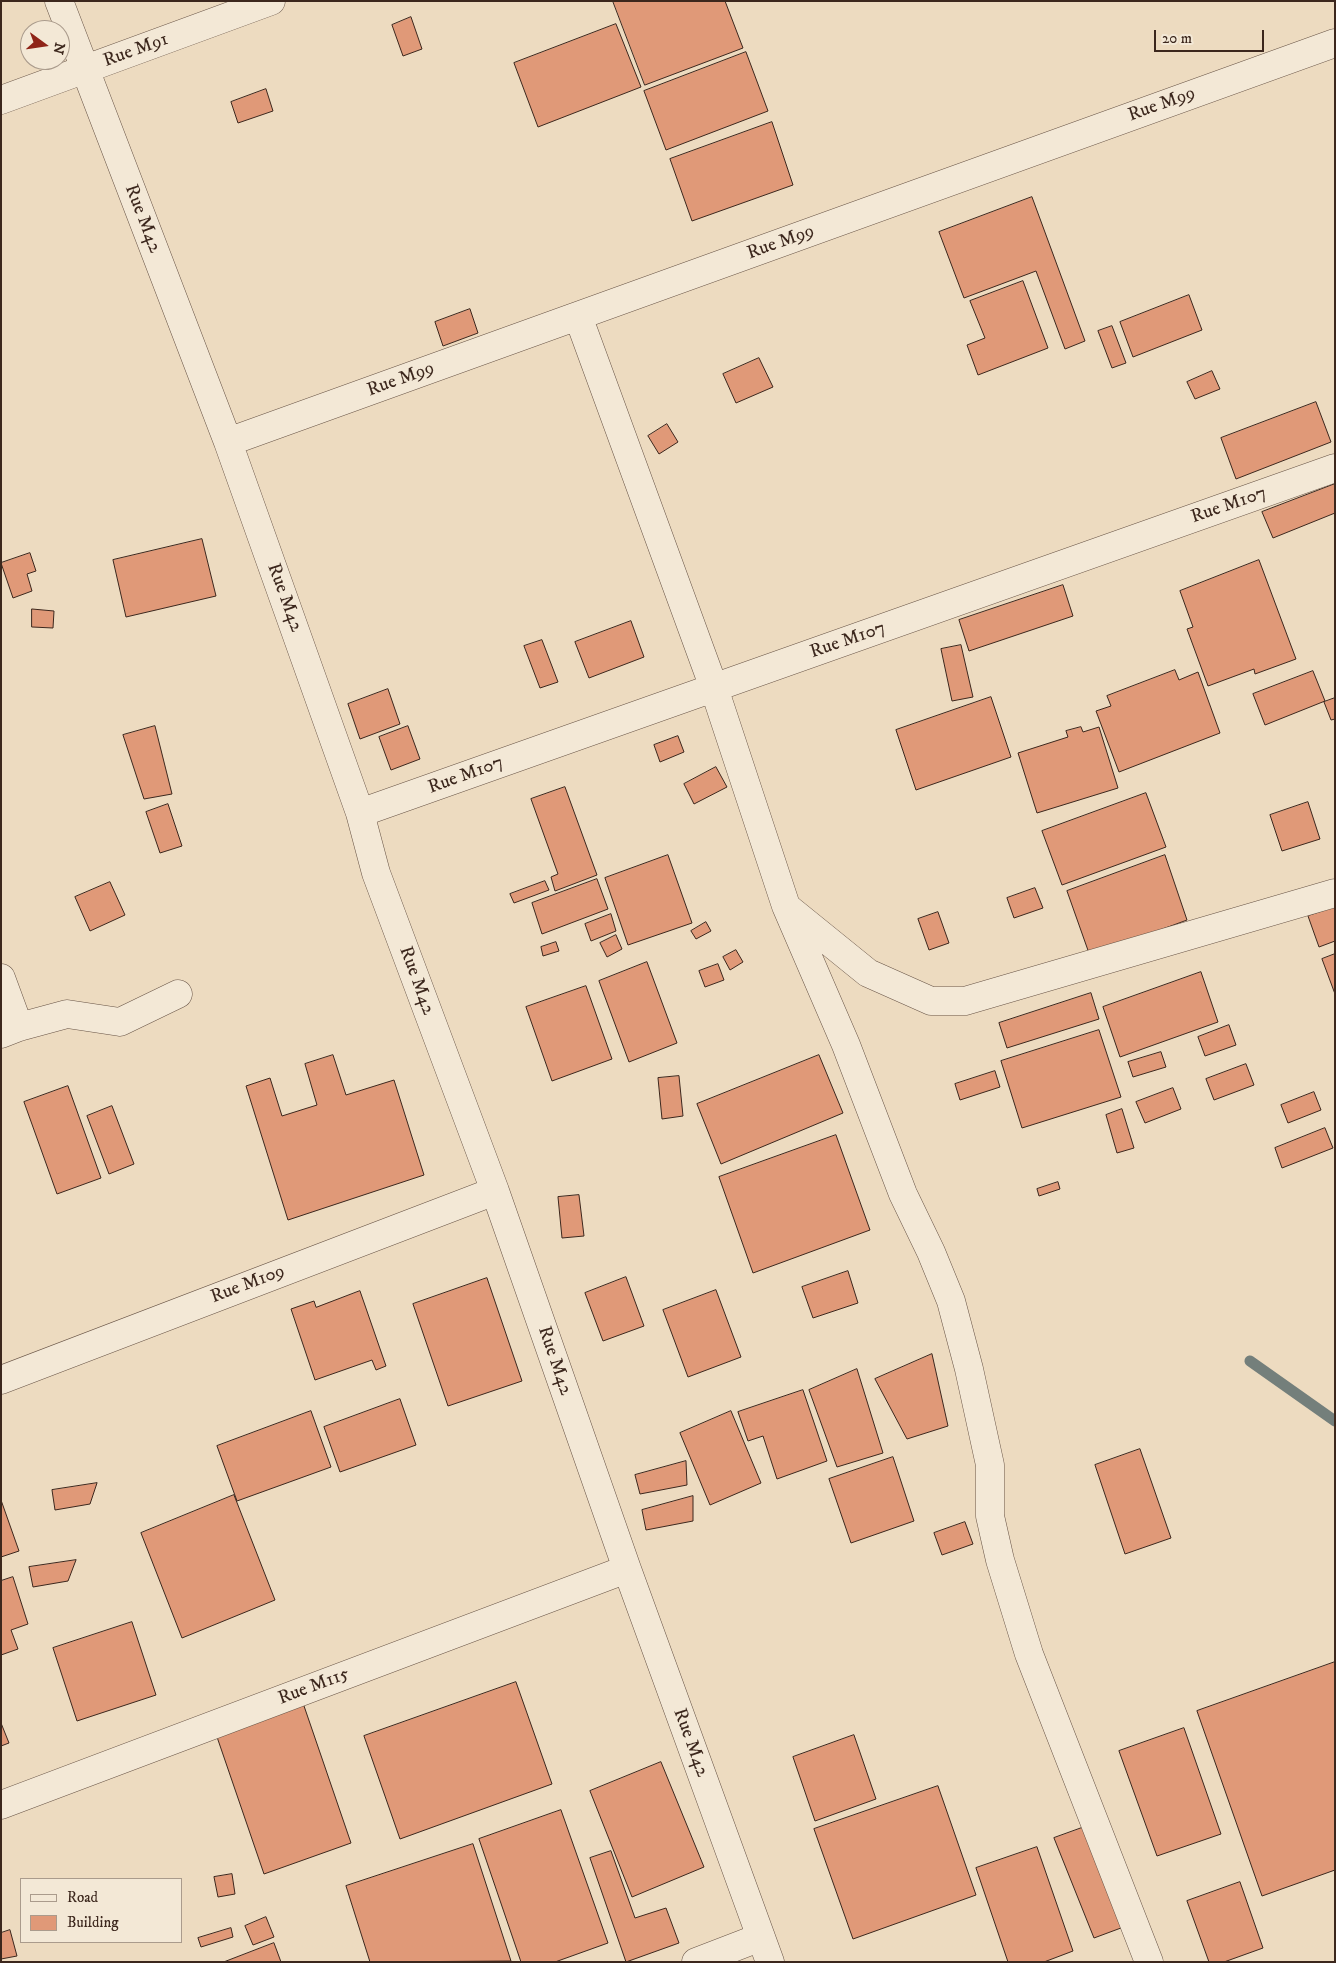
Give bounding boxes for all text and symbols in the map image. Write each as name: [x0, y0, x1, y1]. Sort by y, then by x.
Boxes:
north arrow: [20, 20, 70, 70]
scale bar: [1156, 20, 1266, 52]
street label: Rue M91: [100, 29, 172, 73]
text: 20 m: [1162, 29, 1192, 48]
text: N: [48, 41, 69, 56]
street label: Rue M99: [1125, 82, 1199, 128]
street label: Rue M42: [119, 182, 165, 256]
street label: Rue M99: [744, 220, 818, 266]
street label: Rue M99: [364, 357, 438, 403]
street label: Rue M107: [1188, 482, 1270, 530]
street label: Rue M42: [261, 561, 307, 635]
street label: Rue M107: [807, 617, 889, 665]
street label: Rue M107: [425, 752, 507, 800]
street label: Rue M42: [393, 944, 439, 1018]
street label: Rue M109: [208, 1260, 288, 1310]
street label: Rue M42: [532, 1324, 576, 1398]
street label: Rue M115: [275, 1663, 353, 1711]
street label: Rue M42: [667, 1706, 713, 1780]
legend: [20, 1878, 182, 1943]
text: Road: [67, 1888, 98, 1907]
text: Building: [67, 1913, 119, 1932]

